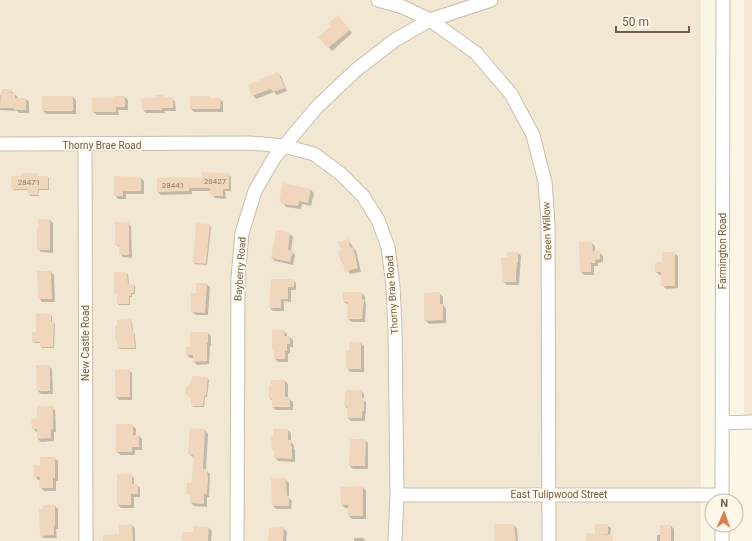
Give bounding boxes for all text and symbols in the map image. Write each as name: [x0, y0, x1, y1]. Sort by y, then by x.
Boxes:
scale bar: [616, 8, 689, 34]
text: 50 m: [622, 15, 649, 29]
street label: Thorny Brae Road: [63, 140, 141, 151]
house number: 28427: [204, 177, 227, 186]
house number: 28471: [18, 178, 40, 187]
house number: 28441: [162, 181, 184, 190]
street label: Green Willow: [540, 201, 554, 260]
street label: Farmington Road: [717, 213, 728, 289]
street label: Bayberry Road: [232, 237, 248, 301]
street label: Thorny Brae Road: [384, 255, 400, 335]
street label: New Castle Road: [80, 305, 91, 381]
street label: East Tulipwood Street: [511, 489, 607, 500]
north arrow: [704, 493, 744, 533]
text: N: [720, 497, 729, 510]

